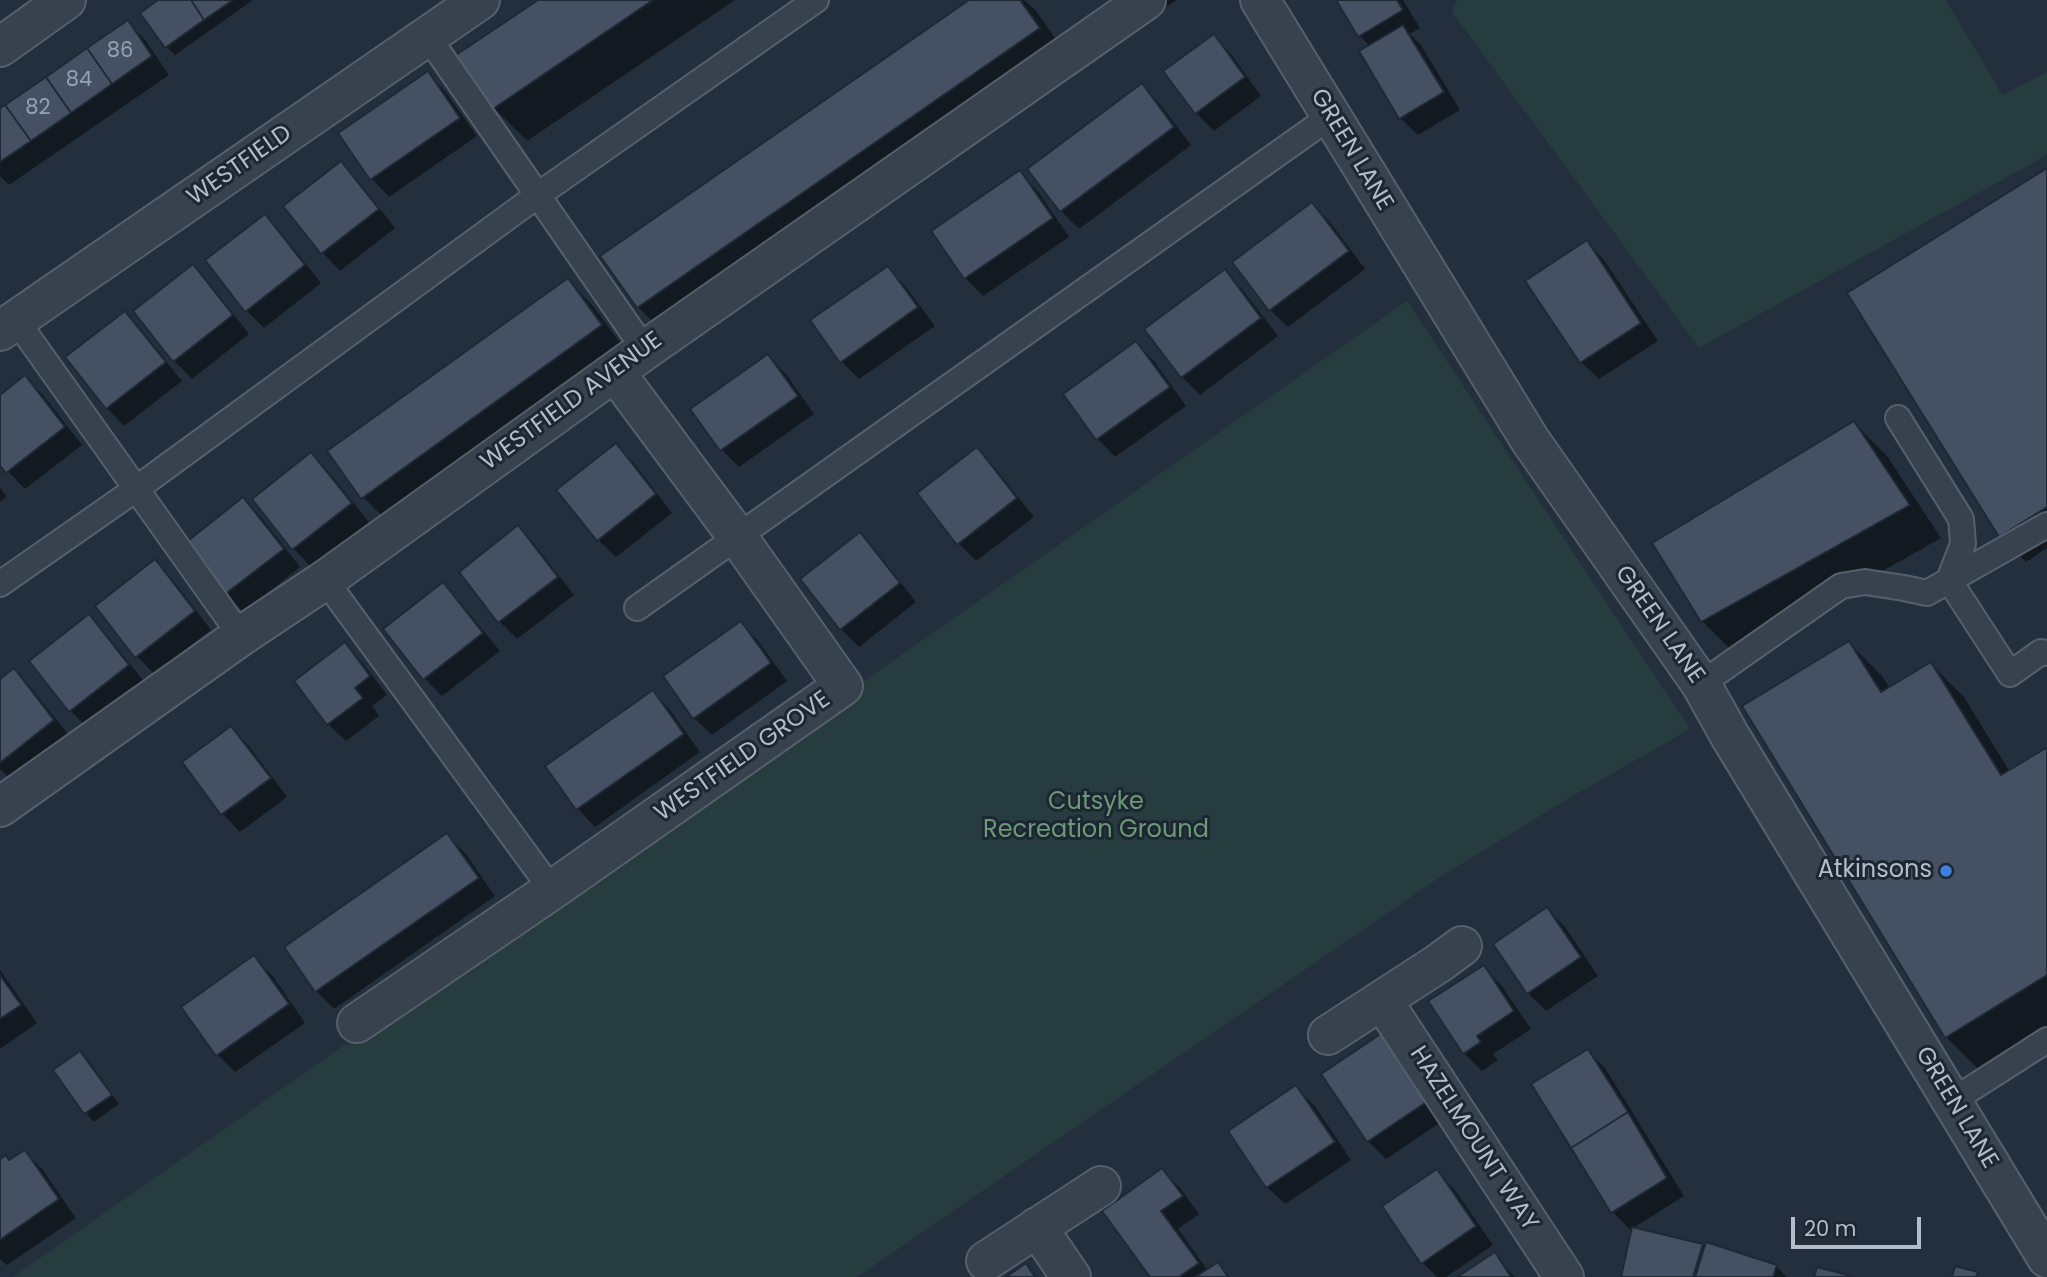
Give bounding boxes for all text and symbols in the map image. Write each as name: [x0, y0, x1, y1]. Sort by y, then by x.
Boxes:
house number: 86: [107, 39, 133, 65]
house number: 84: [66, 68, 92, 94]
street label: GREEN LANE: [1303, 84, 1399, 216]
house number: 82: [25, 96, 51, 122]
street label: WESTFIELD: [182, 120, 298, 212]
street label: WESTFIELD AVENUE: [476, 327, 668, 477]
street label: GREEN LANE: [1608, 561, 1710, 689]
street label: WESTFIELD GROVE: [650, 686, 836, 828]
park label: Cutsyke Recreation Ground: [983, 789, 1209, 845]
place label: Atkinsons: [1818, 857, 1932, 885]
marker: Atkinsons: [1938, 863, 1954, 879]
street label: HAZELMOUNT WAY: [1403, 1041, 1543, 1237]
street label: GREEN LANE: [1908, 1042, 2004, 1174]
scale bar: [1795, 1204, 1924, 1248]
text: 20 m: [1804, 1214, 1857, 1243]

